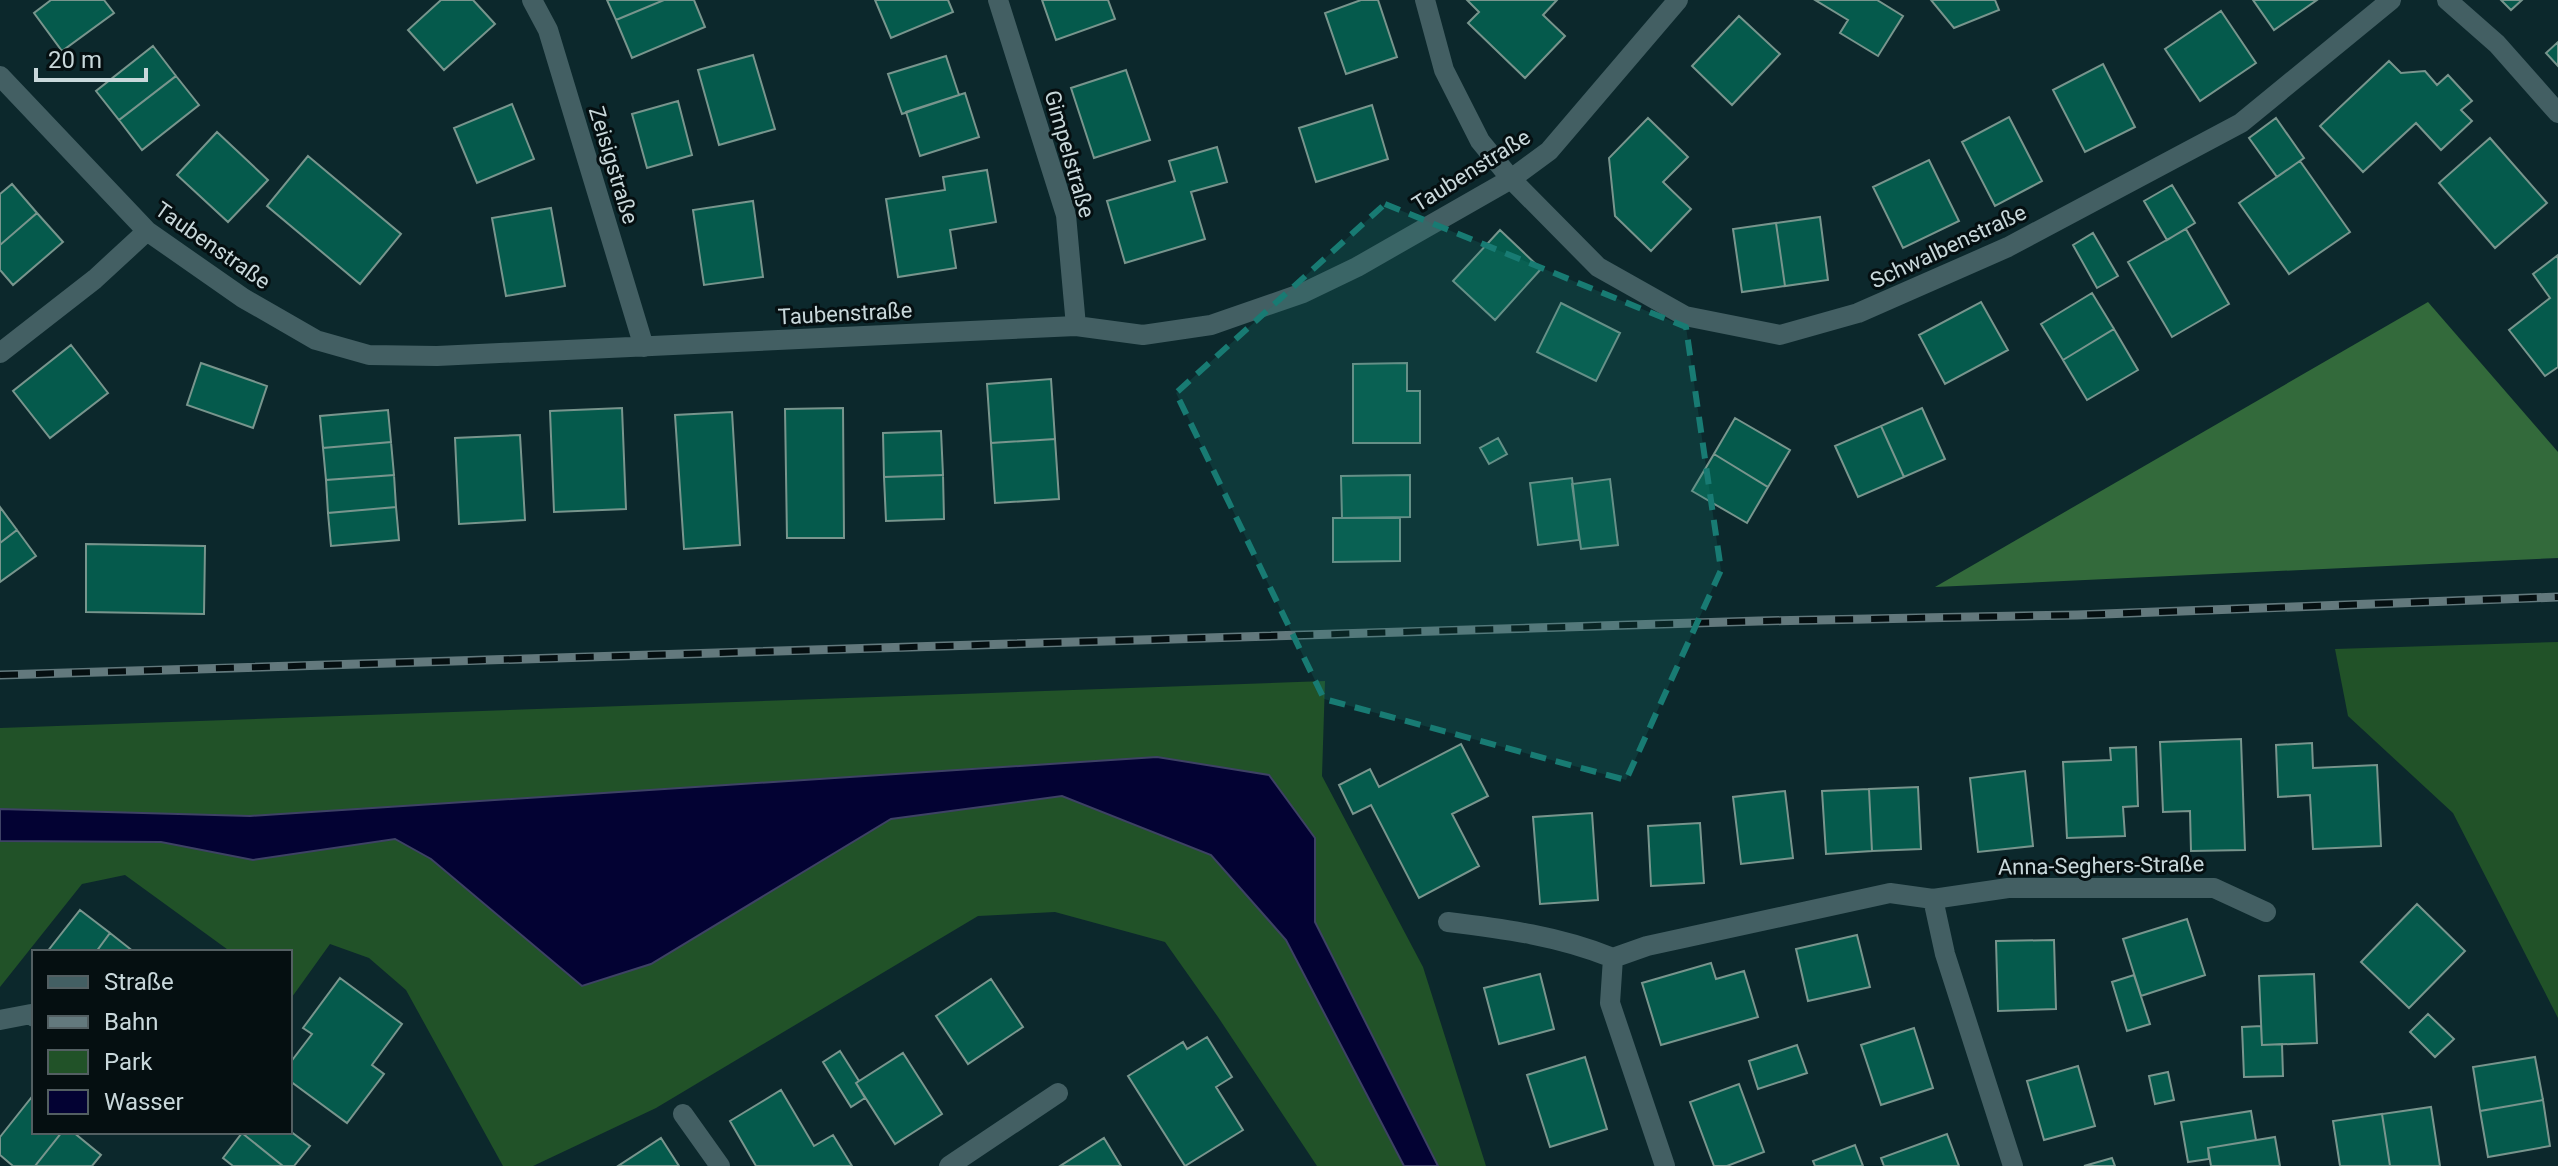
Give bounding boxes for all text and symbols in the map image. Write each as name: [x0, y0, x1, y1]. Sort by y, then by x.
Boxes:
scale bar: [36, 32, 146, 82]
text: 20 m: [48, 46, 102, 74]
street label: Gimpelstraße: [1039, 88, 1100, 221]
street label: Zeisigstraße: [584, 103, 643, 227]
street label: Taubenstraße: [1408, 124, 1535, 217]
street label: Taubenstraße: [150, 197, 275, 294]
street label: Schwalbenstraße: [1866, 199, 2030, 293]
street label: Taubenstraße: [777, 297, 913, 330]
street label: Anna-Seghers-Straße: [1998, 851, 2204, 880]
legend: [32, 950, 292, 1134]
text: Straße: [104, 968, 174, 996]
text: Bahn: [104, 1008, 158, 1036]
text: Park: [104, 1048, 153, 1076]
text: Wasser: [104, 1088, 184, 1116]

